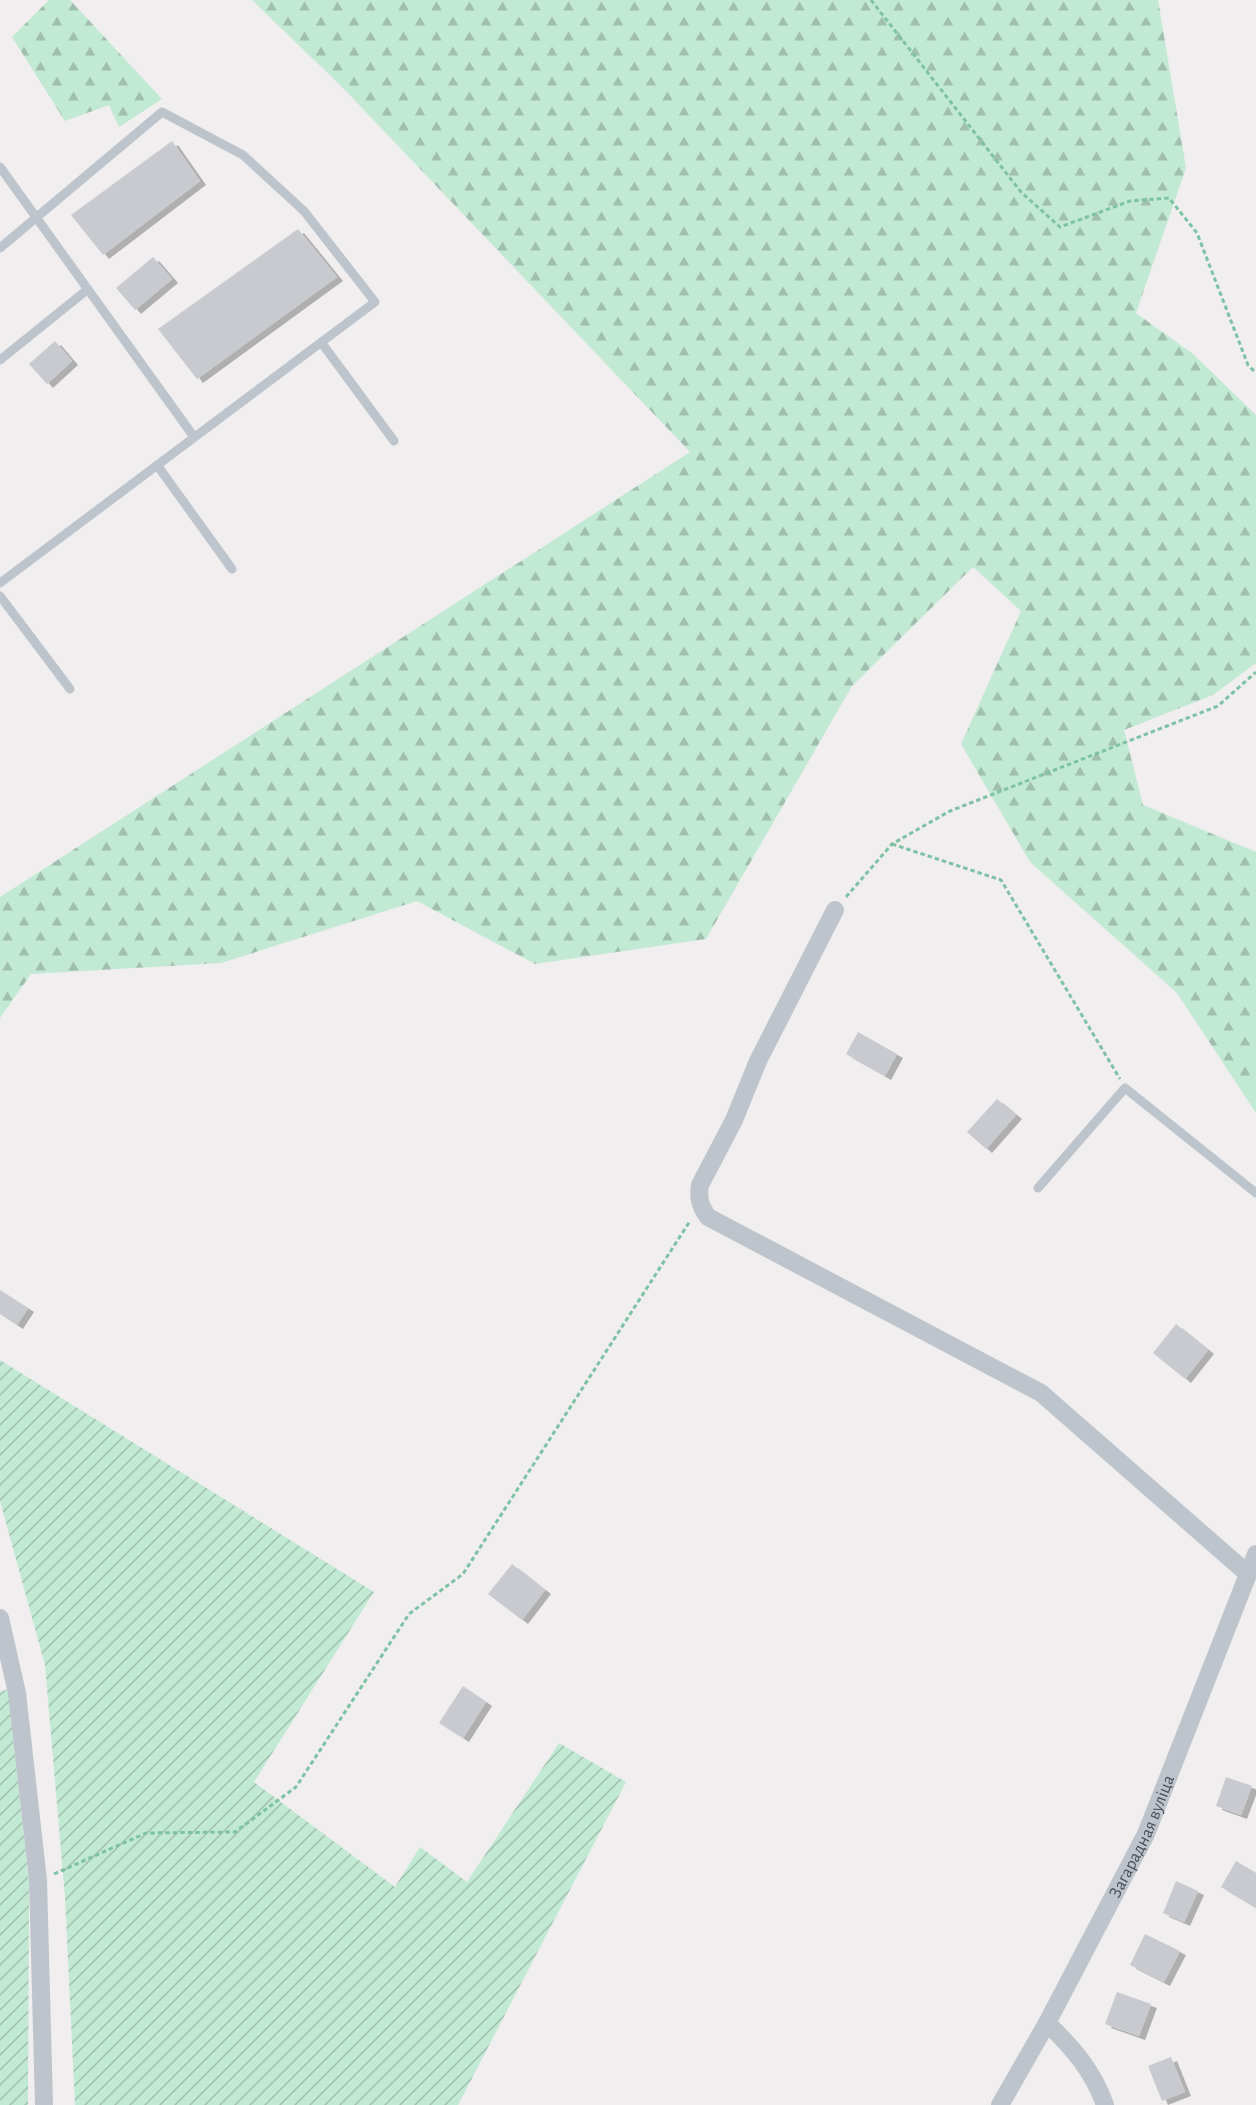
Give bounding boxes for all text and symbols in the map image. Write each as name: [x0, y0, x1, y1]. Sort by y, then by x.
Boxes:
street label: Загарадная вуліца: [1106, 1773, 1178, 1901]

